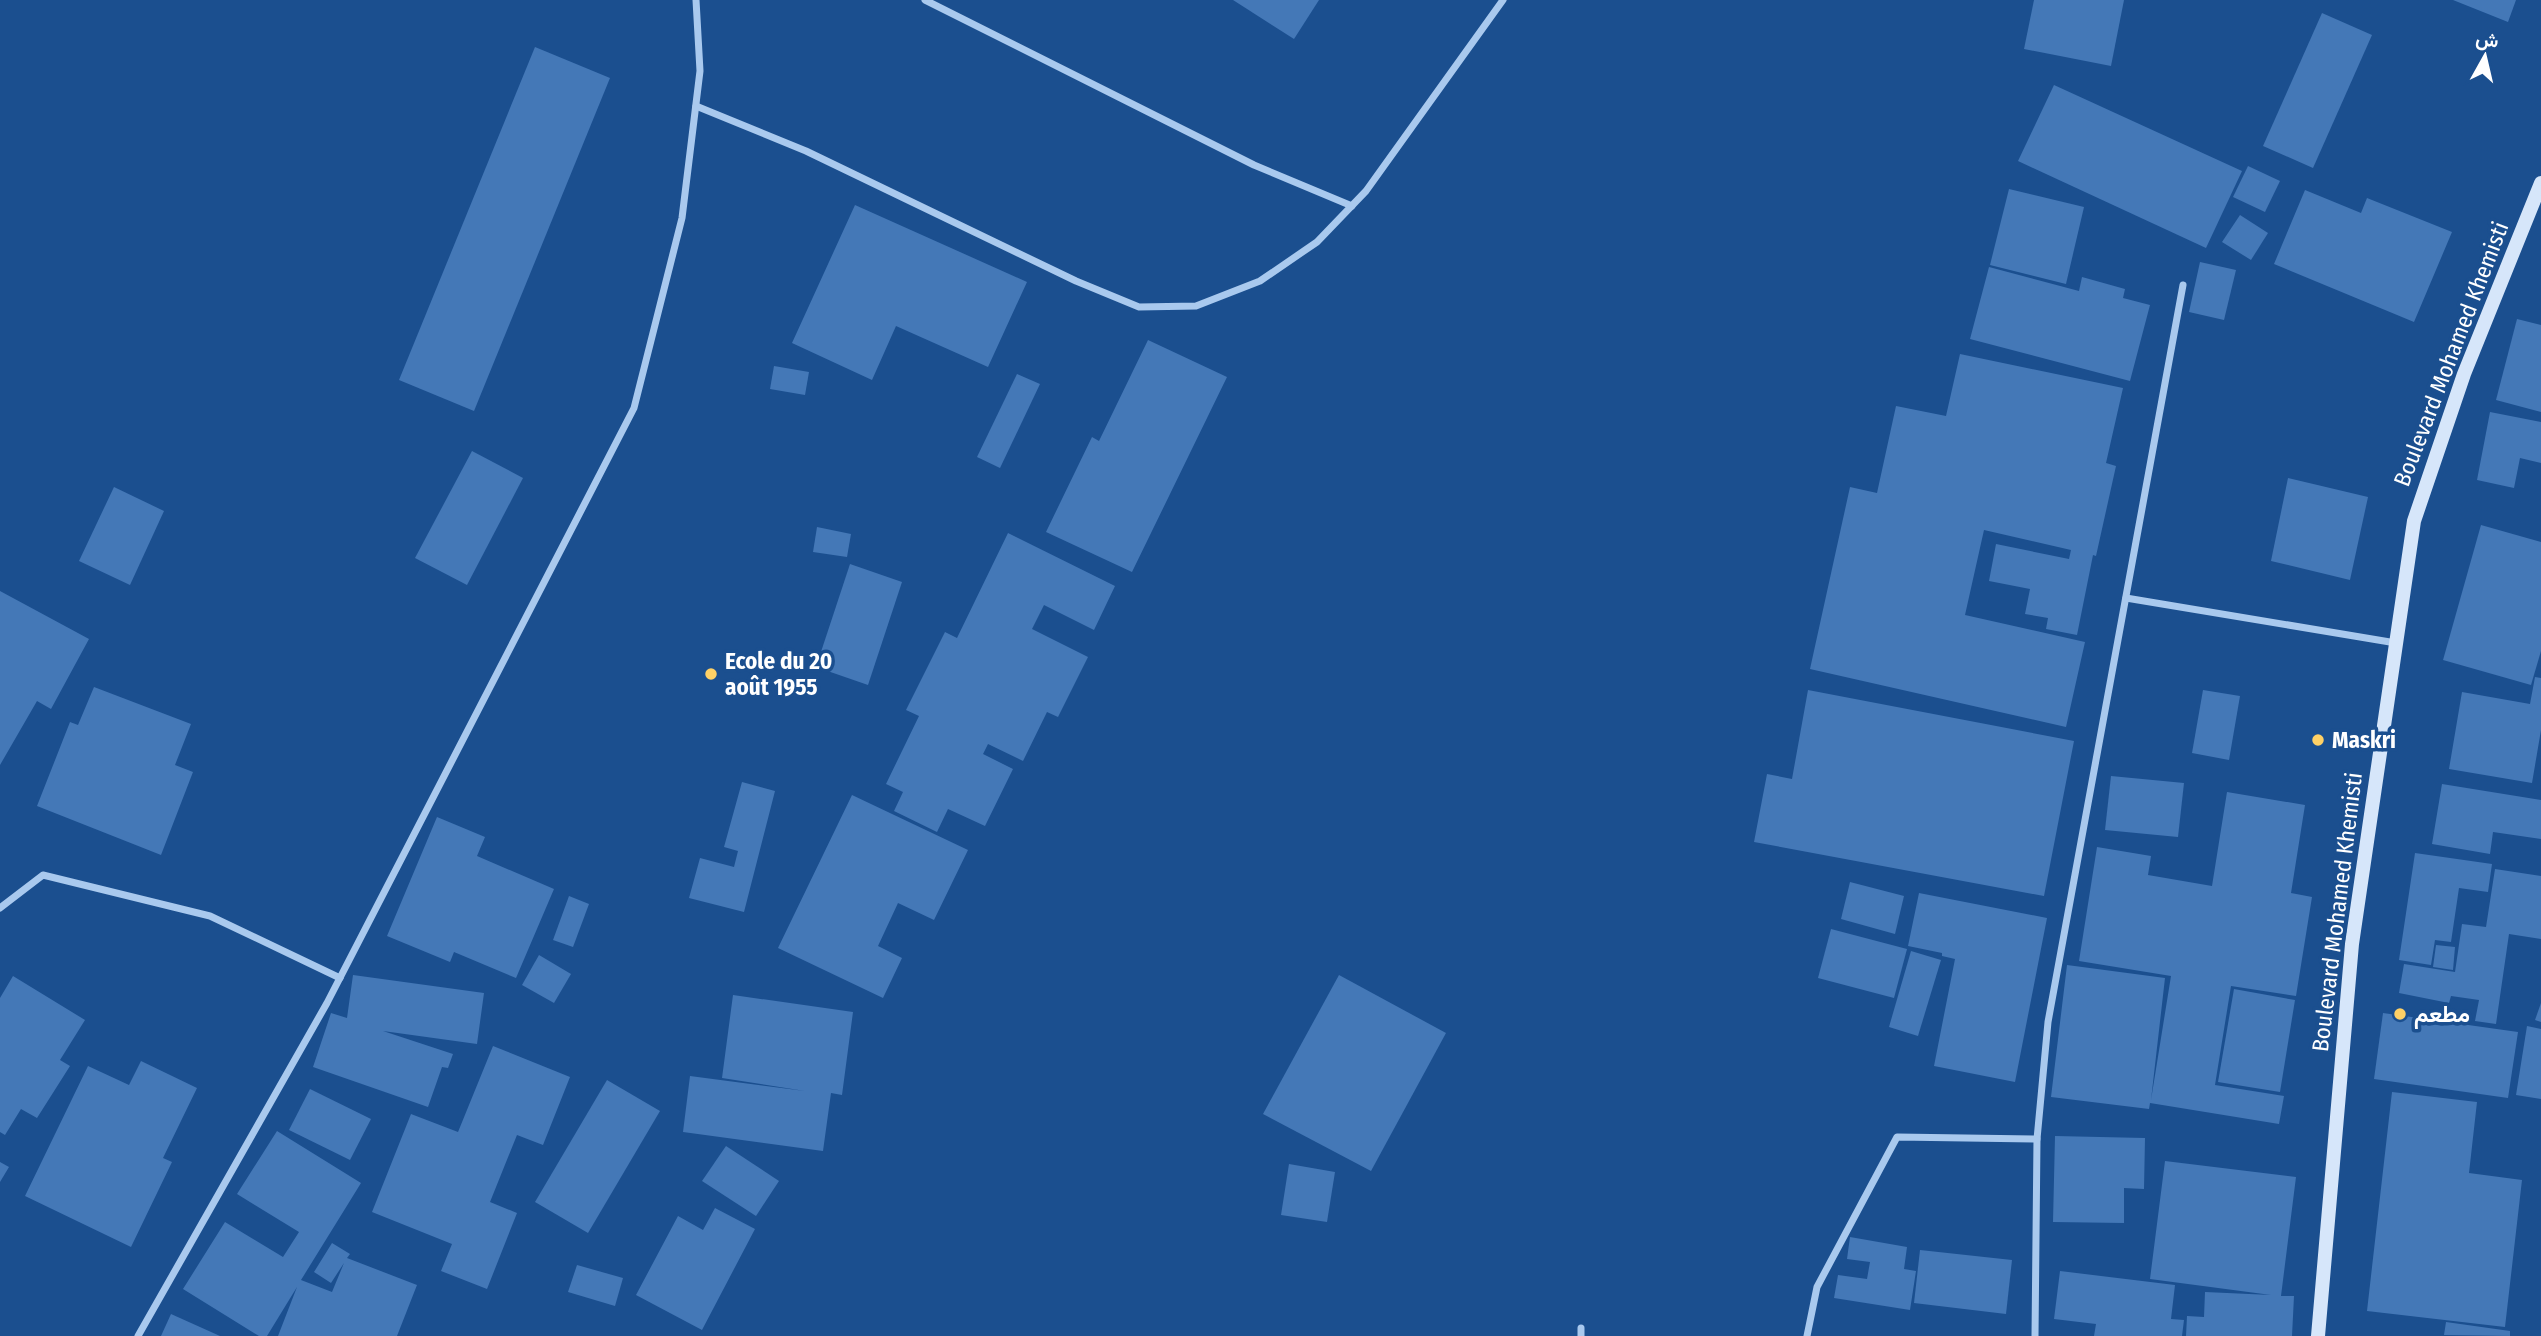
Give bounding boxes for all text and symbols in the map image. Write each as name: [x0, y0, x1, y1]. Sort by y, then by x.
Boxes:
north arrow: [2450, 21, 2520, 91]
text: ش: [2474, 27, 2500, 53]
street label: Boulevard Mohamed Khemisti: [2388, 218, 2514, 490]
place label: Ecole du 20 août 1955: [725, 647, 832, 701]
marker: Ecole du 20 août 1955: [703, 666, 719, 682]
place label: Maskri: [2332, 726, 2396, 754]
marker: Maskri: [2310, 732, 2326, 748]
street label: Boulevard Mohamed Khemisti: [2306, 771, 2368, 1053]
place label: مطعم: [2414, 1000, 2470, 1029]
marker: مطعم: [2392, 1006, 2408, 1022]

